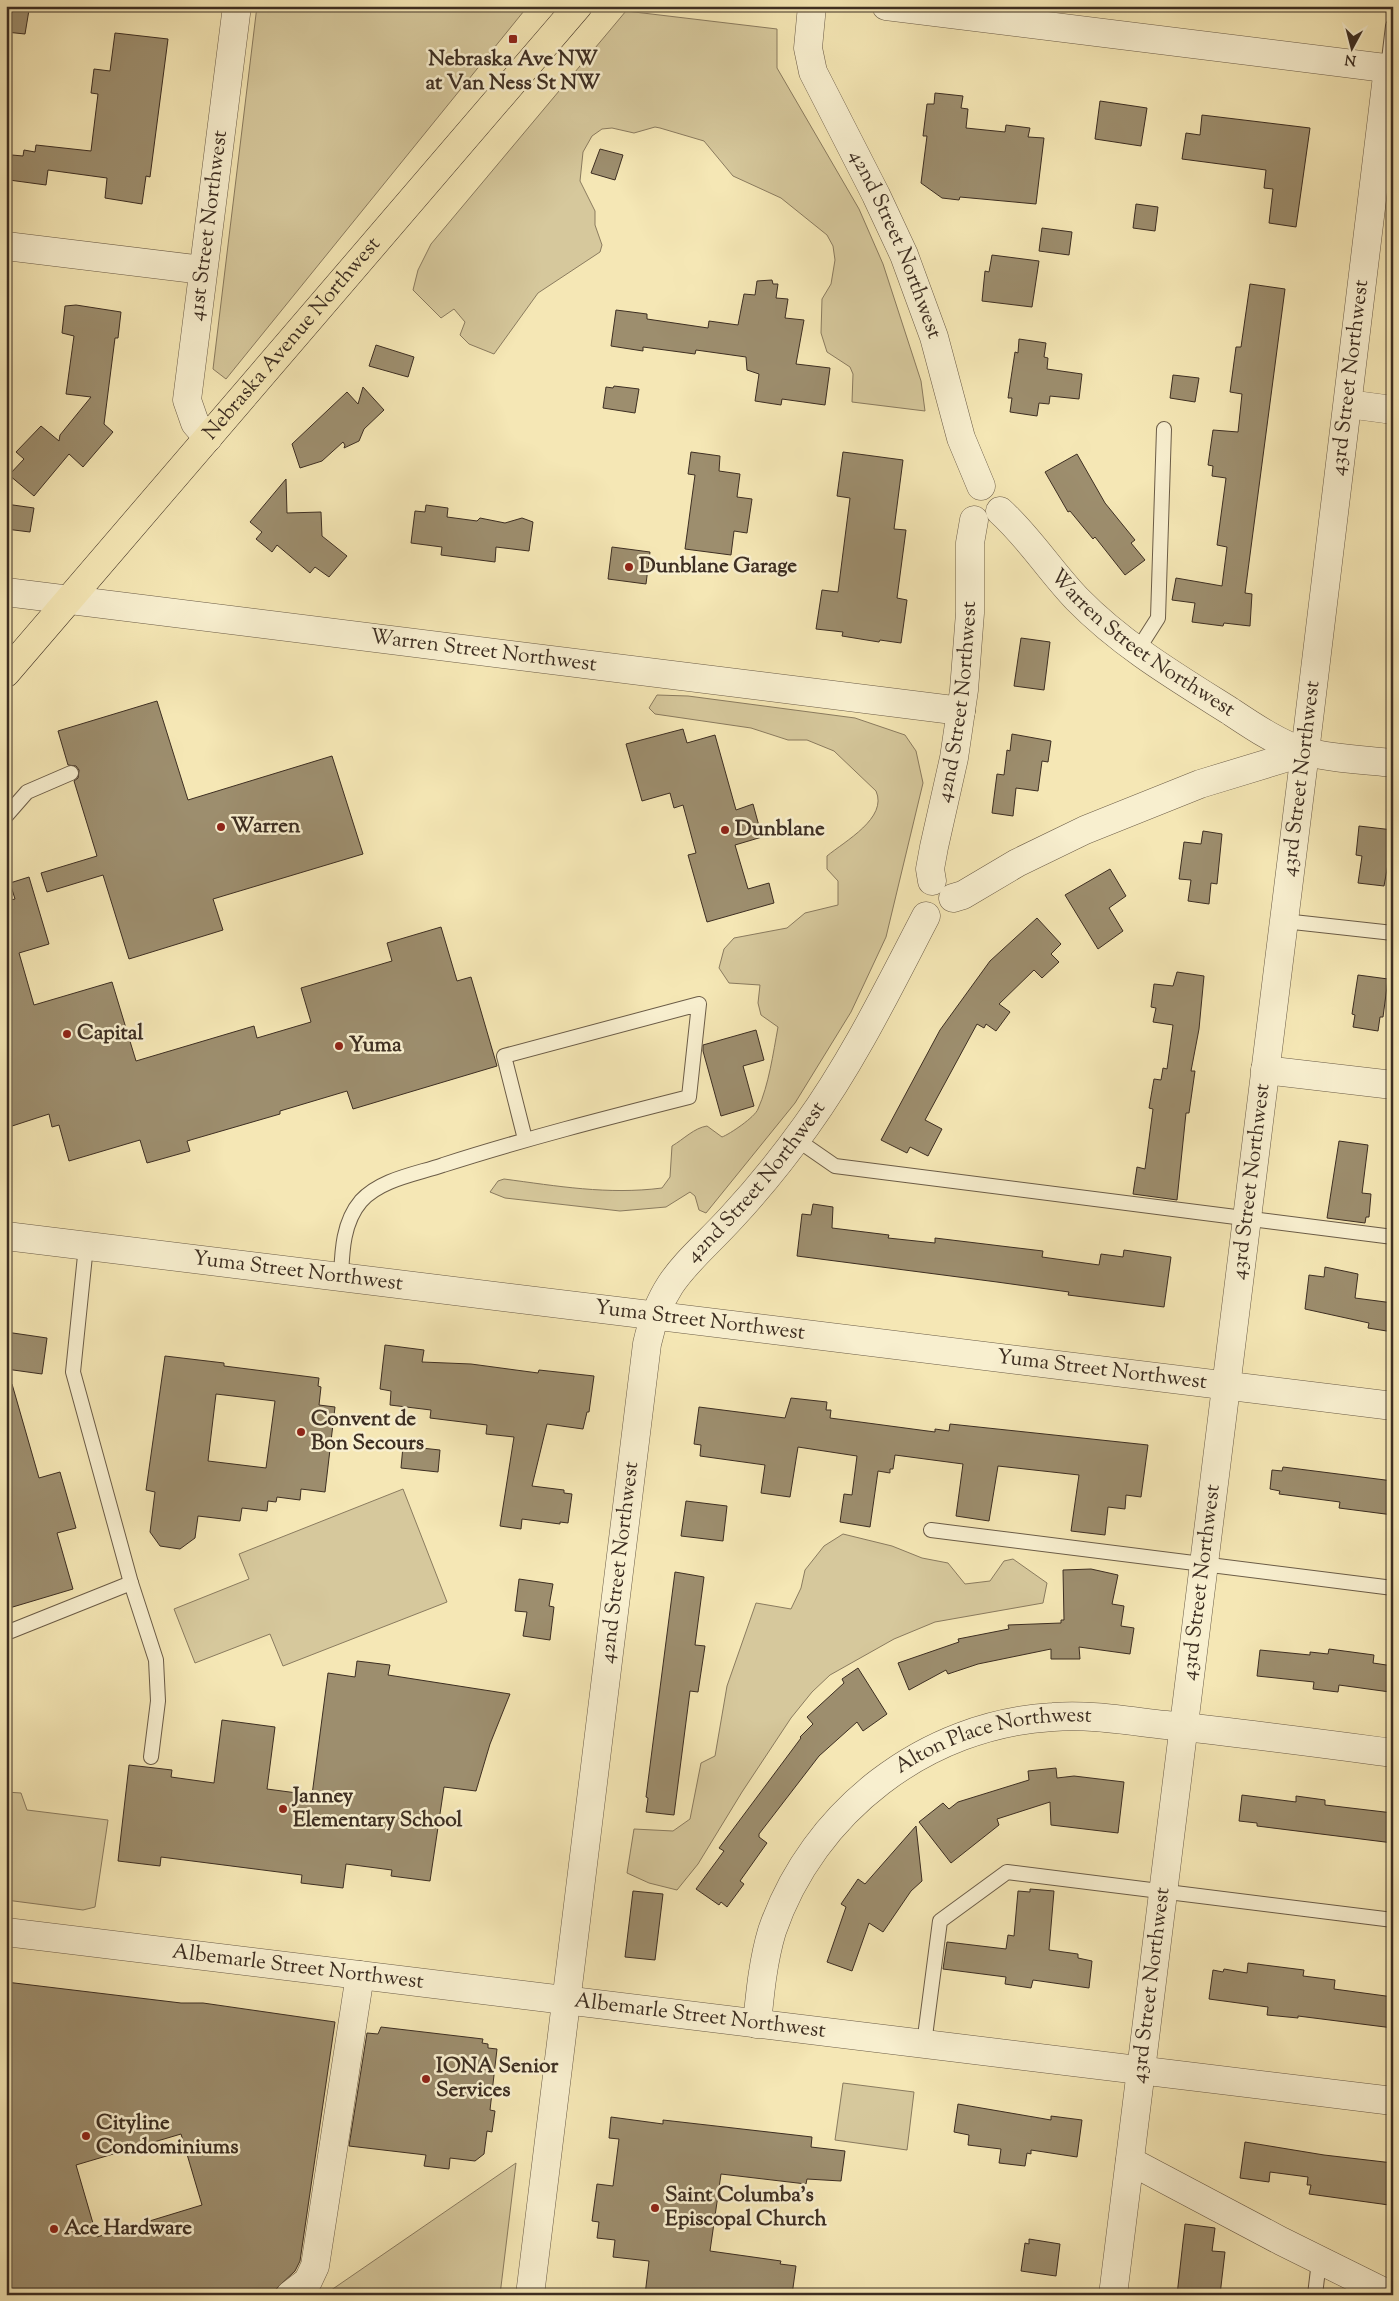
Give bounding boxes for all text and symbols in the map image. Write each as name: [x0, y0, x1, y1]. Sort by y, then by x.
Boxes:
north arrow: [1326, 22, 1376, 72]
marker: Nebraska Ave NW at Van Ness St NW: [507, 33, 519, 45]
place label: Nebraska Ave NW at Van Ness St NW: [426, 45, 601, 99]
text: N: [1344, 48, 1357, 70]
street label: 41st Street Northwest: [182, 129, 236, 323]
street label: 42nd Street Northwest: [841, 145, 948, 343]
street label: Nebraska Avenue Northwest: [197, 231, 388, 447]
street label: 43rd Street Northwest: [1324, 278, 1377, 477]
place label: Dunblane Garage: [639, 552, 797, 582]
marker: Dunblane Garage: [623, 561, 635, 573]
street label: Warren Street Northwest: [1042, 563, 1241, 725]
street label: 42nd Street Northwest: [929, 601, 985, 806]
street label: Warren Street Northwest: [368, 622, 598, 680]
street label: 43rd Street Northwest: [1275, 679, 1329, 878]
place label: Warren: [231, 812, 301, 842]
place label: Dunblane: [735, 815, 825, 845]
marker: Warren: [215, 821, 227, 833]
marker: Dunblane: [719, 824, 731, 836]
place label: Capital: [77, 1019, 143, 1049]
marker: Capital: [61, 1028, 73, 1040]
place label: Yuma: [349, 1031, 402, 1061]
marker: Yuma: [333, 1040, 345, 1052]
street label: 43rd Street Northwest: [1224, 1082, 1279, 1281]
street label: 42nd Street Northwest: [680, 1096, 833, 1270]
street label: Yuma Street Northwest: [191, 1244, 405, 1300]
street label: Yuma Street Northwest: [593, 1293, 807, 1349]
street label: Yuma Street Northwest: [995, 1343, 1209, 1398]
place label: Convent de Bon Secours: [311, 1405, 424, 1459]
marker: Convent de Bon Secours: [295, 1426, 307, 1438]
street label: 42nd Street Northwest: [593, 1460, 647, 1665]
street label: 43rd Street Northwest: [1175, 1483, 1229, 1682]
street label: Alton Place Northwest: [889, 1701, 1092, 1782]
place label: Janney Elementary School: [291, 1782, 463, 1836]
marker: Janney Elementary School: [277, 1803, 289, 1815]
street label: 43rd Street Northwest: [1124, 1886, 1179, 2085]
street label: Albemarle Street Northwest: [170, 1937, 425, 1998]
street label: Albemarle Street Northwest: [572, 1986, 827, 2047]
place label: IONA Senior Services: [436, 2052, 559, 2106]
marker: IONA Senior Services: [420, 2073, 432, 2085]
place label: Cityline Condominiums: [96, 2109, 239, 2163]
marker: Cityline Condominiums: [80, 2130, 92, 2142]
place label: Saint Columba's Episcopal Church: [665, 2181, 827, 2235]
marker: Saint Columba's Episcopal Church: [649, 2202, 661, 2214]
place label: Ace Hardware: [64, 2214, 192, 2244]
marker: Ace Hardware: [48, 2223, 60, 2235]

